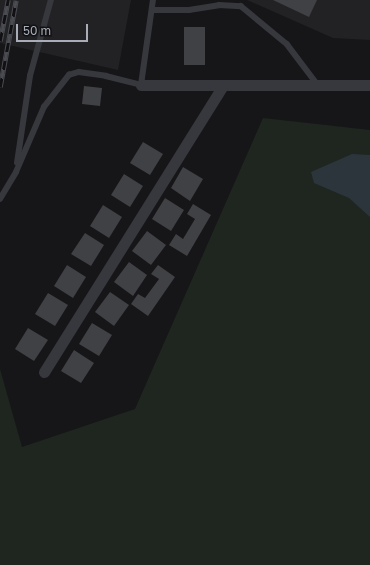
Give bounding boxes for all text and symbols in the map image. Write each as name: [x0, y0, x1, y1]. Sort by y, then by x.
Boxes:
scale bar: [18, 16, 90, 42]
text: 50 m: [23, 23, 51, 38]

